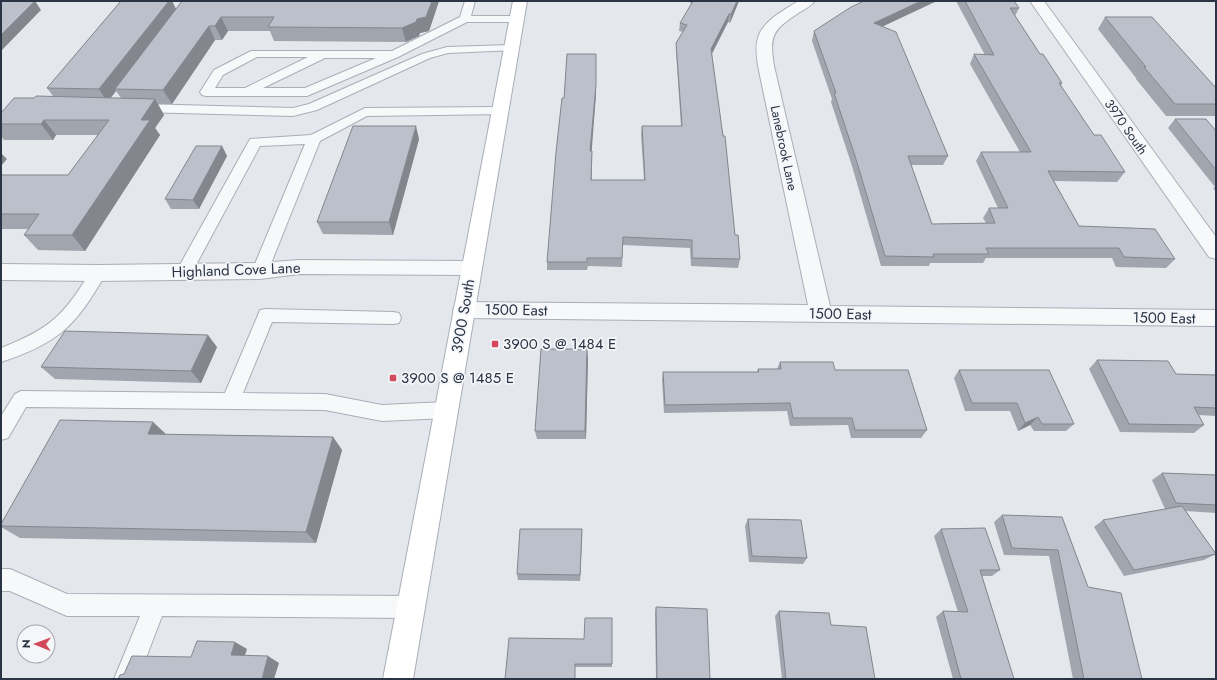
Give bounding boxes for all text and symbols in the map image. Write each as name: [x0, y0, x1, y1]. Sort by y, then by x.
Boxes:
street label: 3970 South: [1100, 95, 1152, 159]
street label: Lanebrook Lane: [766, 104, 802, 193]
street label: Highland Cove Lane: [171, 257, 301, 283]
street label: 3900 South: [446, 277, 480, 355]
street label: 1500 East: [484, 298, 548, 322]
street label: 1500 East: [808, 302, 872, 326]
street label: 1500 East: [1132, 306, 1196, 330]
place label: 3900 S @ 1484 E: [503, 333, 616, 355]
marker: 3900 S @ 1484 E: [490, 339, 500, 349]
place label: 3900 S @ 1485 E: [401, 367, 514, 389]
marker: 3900 S @ 1485 E: [388, 373, 398, 383]
north arrow: [16, 624, 56, 664]
text: N: [18, 639, 34, 648]

